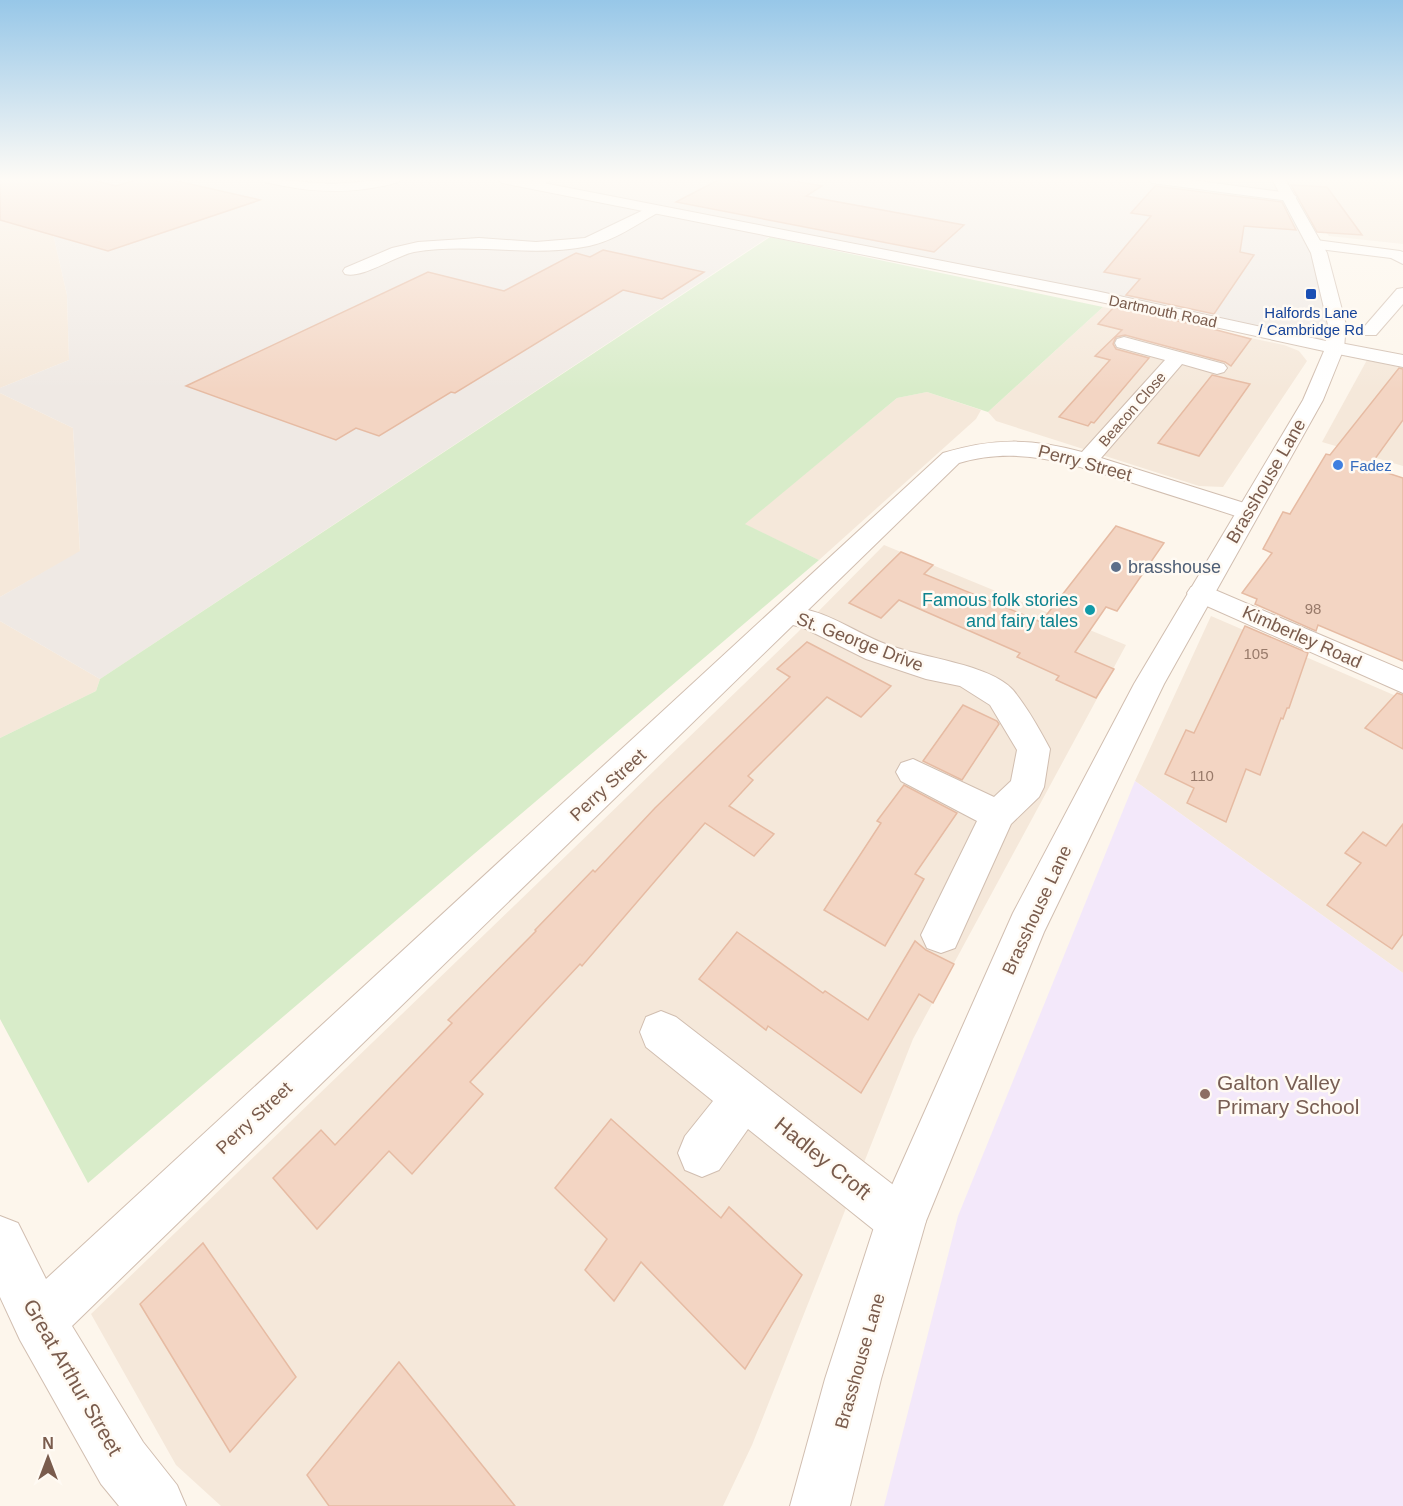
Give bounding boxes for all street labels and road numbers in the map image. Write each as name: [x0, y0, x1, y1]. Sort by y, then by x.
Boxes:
street label: Dartmouth Road: [1107, 291, 1219, 331]
street label: Beacon Close: [1095, 368, 1169, 450]
street label: Brasshouse Lane: [1222, 415, 1310, 547]
street label: Perry Street: [1036, 441, 1134, 485]
street label: Kimberley Road: [1239, 602, 1365, 672]
street label: St. George Drive: [794, 609, 926, 675]
street label: Perry Street: [566, 745, 650, 825]
street label: Brasshouse Lane: [998, 842, 1076, 978]
street label: Perry Street: [212, 1078, 296, 1158]
street label: Hadley Croft: [770, 1112, 876, 1204]
street label: Brasshouse Lane: [831, 1291, 889, 1431]
street label: Great Arthur Street: [19, 1295, 127, 1459]

